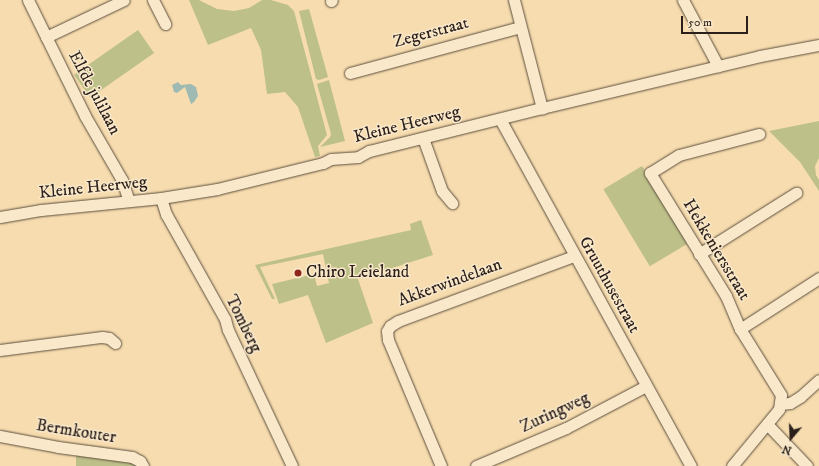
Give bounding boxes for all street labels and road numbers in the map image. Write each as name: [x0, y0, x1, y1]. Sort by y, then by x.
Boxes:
street label: Zegerstraat: [391, 13, 471, 53]
street label: Elfde julilaan: [63, 48, 125, 138]
street label: Kleine Heerweg: [352, 102, 462, 148]
street label: Kleine Heerweg: [38, 172, 148, 204]
street label: Hekkeniersstraat: [678, 196, 754, 304]
street label: Gruuthusestraat: [574, 233, 644, 337]
street label: Akkerwindelaan: [395, 255, 505, 311]
street label: Tomberg: [220, 292, 266, 356]
street label: Zuringweg: [517, 388, 593, 438]
street label: Bermkouter: [35, 416, 117, 448]

